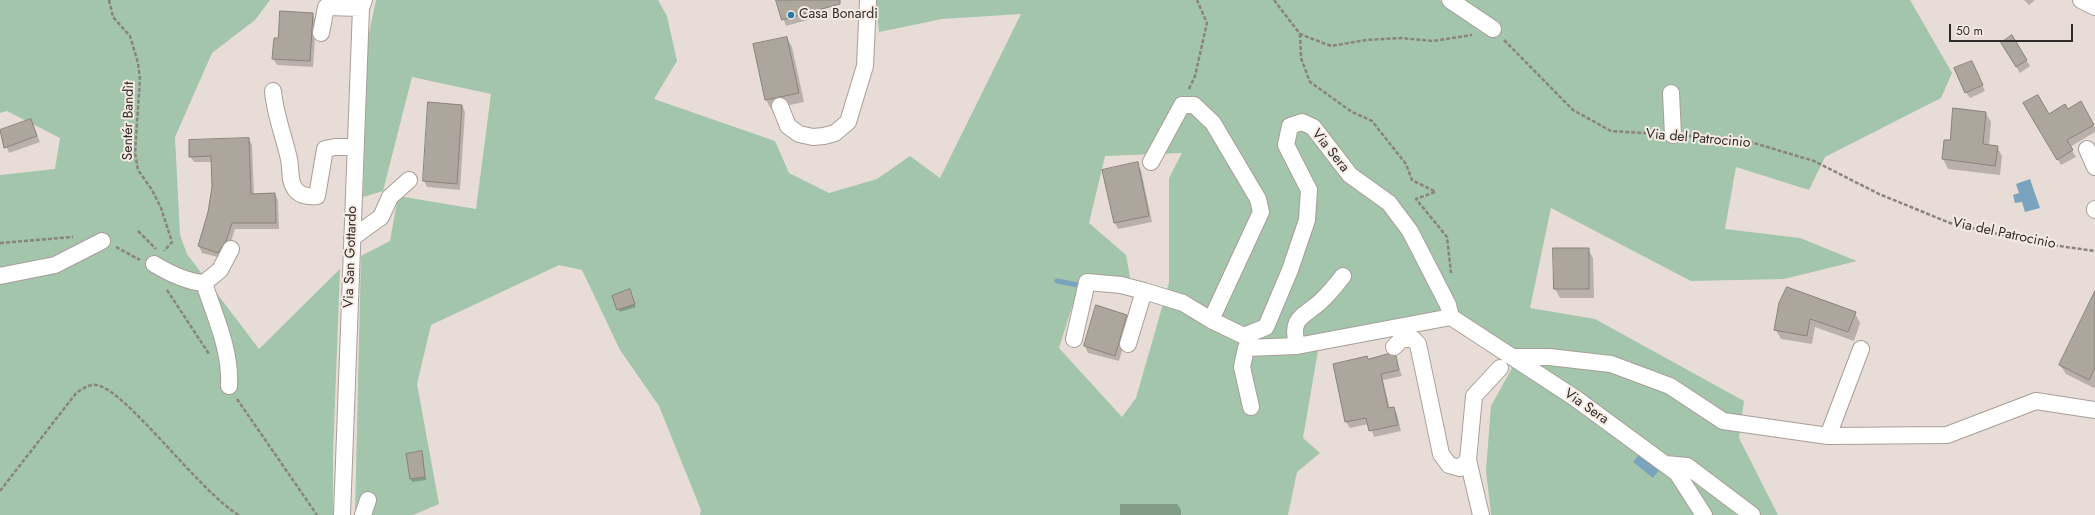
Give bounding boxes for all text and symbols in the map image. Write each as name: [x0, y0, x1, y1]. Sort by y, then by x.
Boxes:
place label: Casa Bonardi: [799, 7, 878, 23]
marker: Casa Bonardi: [786, 10, 796, 20]
scale bar: [1951, 16, 2075, 42]
text: 50 m: [1956, 22, 1983, 40]
street label: Sentér Bandìt: [120, 82, 138, 160]
street label: Via Sera: [1308, 126, 1352, 176]
street label: Via del Patrocinio: [1645, 126, 1751, 152]
street label: Via San Gottardo: [341, 206, 361, 308]
street label: Via del Patrocinio: [1951, 215, 2057, 253]
street label: Via Sera: [1561, 386, 1611, 428]

